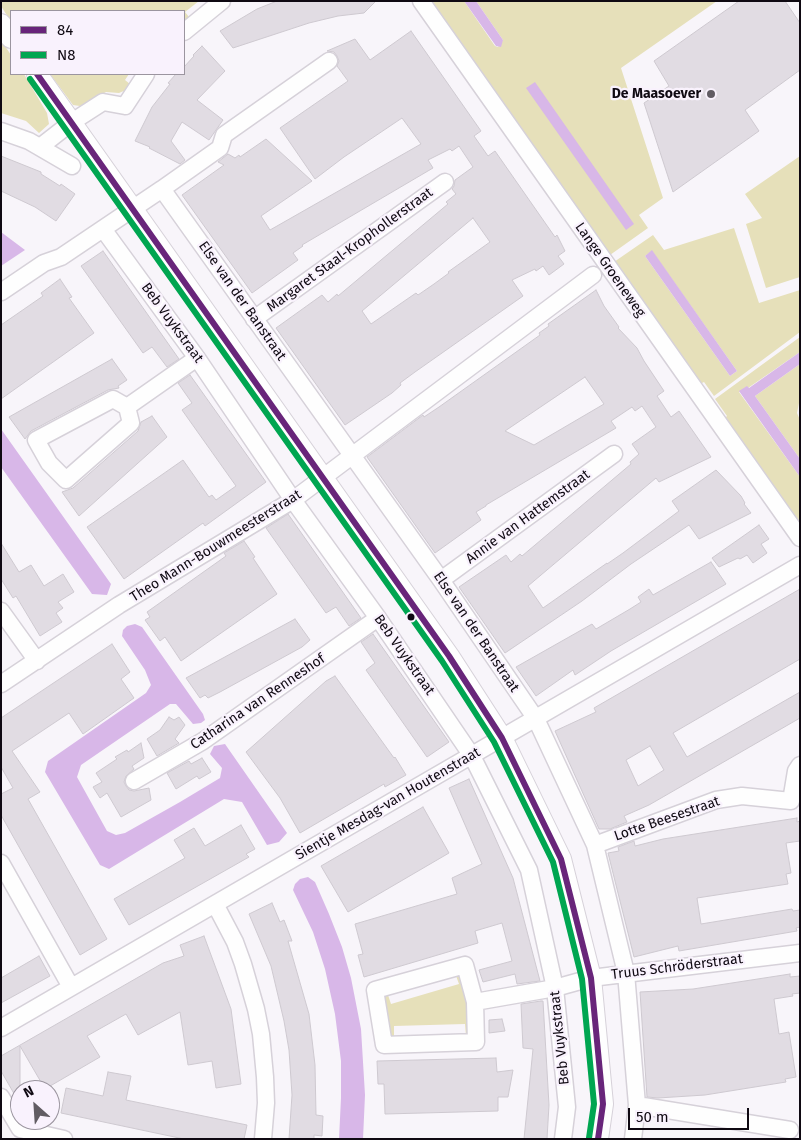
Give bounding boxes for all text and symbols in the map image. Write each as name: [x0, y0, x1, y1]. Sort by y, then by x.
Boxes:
legend: [10, 10, 185, 75]
text: 84: [57, 21, 73, 39]
text: N8: [57, 46, 76, 64]
place label: De Maasoever: [612, 86, 701, 102]
marker: De Maasoever: [705, 88, 717, 100]
street label: Margaret Staal-Krophollerstraat: [264, 184, 436, 316]
street label: Lange Groeneweg: [571, 220, 649, 320]
street label: Else van der Banstraat: [194, 238, 290, 364]
street label: Beb Vuykstraat: [137, 280, 207, 366]
street label: Annie van Hattemstraat: [463, 466, 593, 568]
street label: Theo Mann-Bouwmeesterstraat: [127, 486, 305, 606]
street label: Else van der Banstraat: [429, 569, 523, 695]
street label: Beb Vuykstraat: [370, 611, 438, 699]
unlabelled marker: [406, 612, 416, 622]
street label: Catharina van Renneshof: [187, 651, 329, 753]
street label: Sientje Mesdag-van Houtenstraat: [293, 744, 483, 864]
street label: Lotte Beesestraat: [612, 793, 722, 845]
street label: Truus Schröderstraat: [610, 951, 744, 983]
street label: Beb Vuykstraat: [547, 990, 573, 1086]
north arrow: [10, 1080, 60, 1130]
text: N: [21, 1082, 37, 1102]
scale bar: [631, 1098, 752, 1130]
text: 50 m: [636, 1108, 669, 1126]

